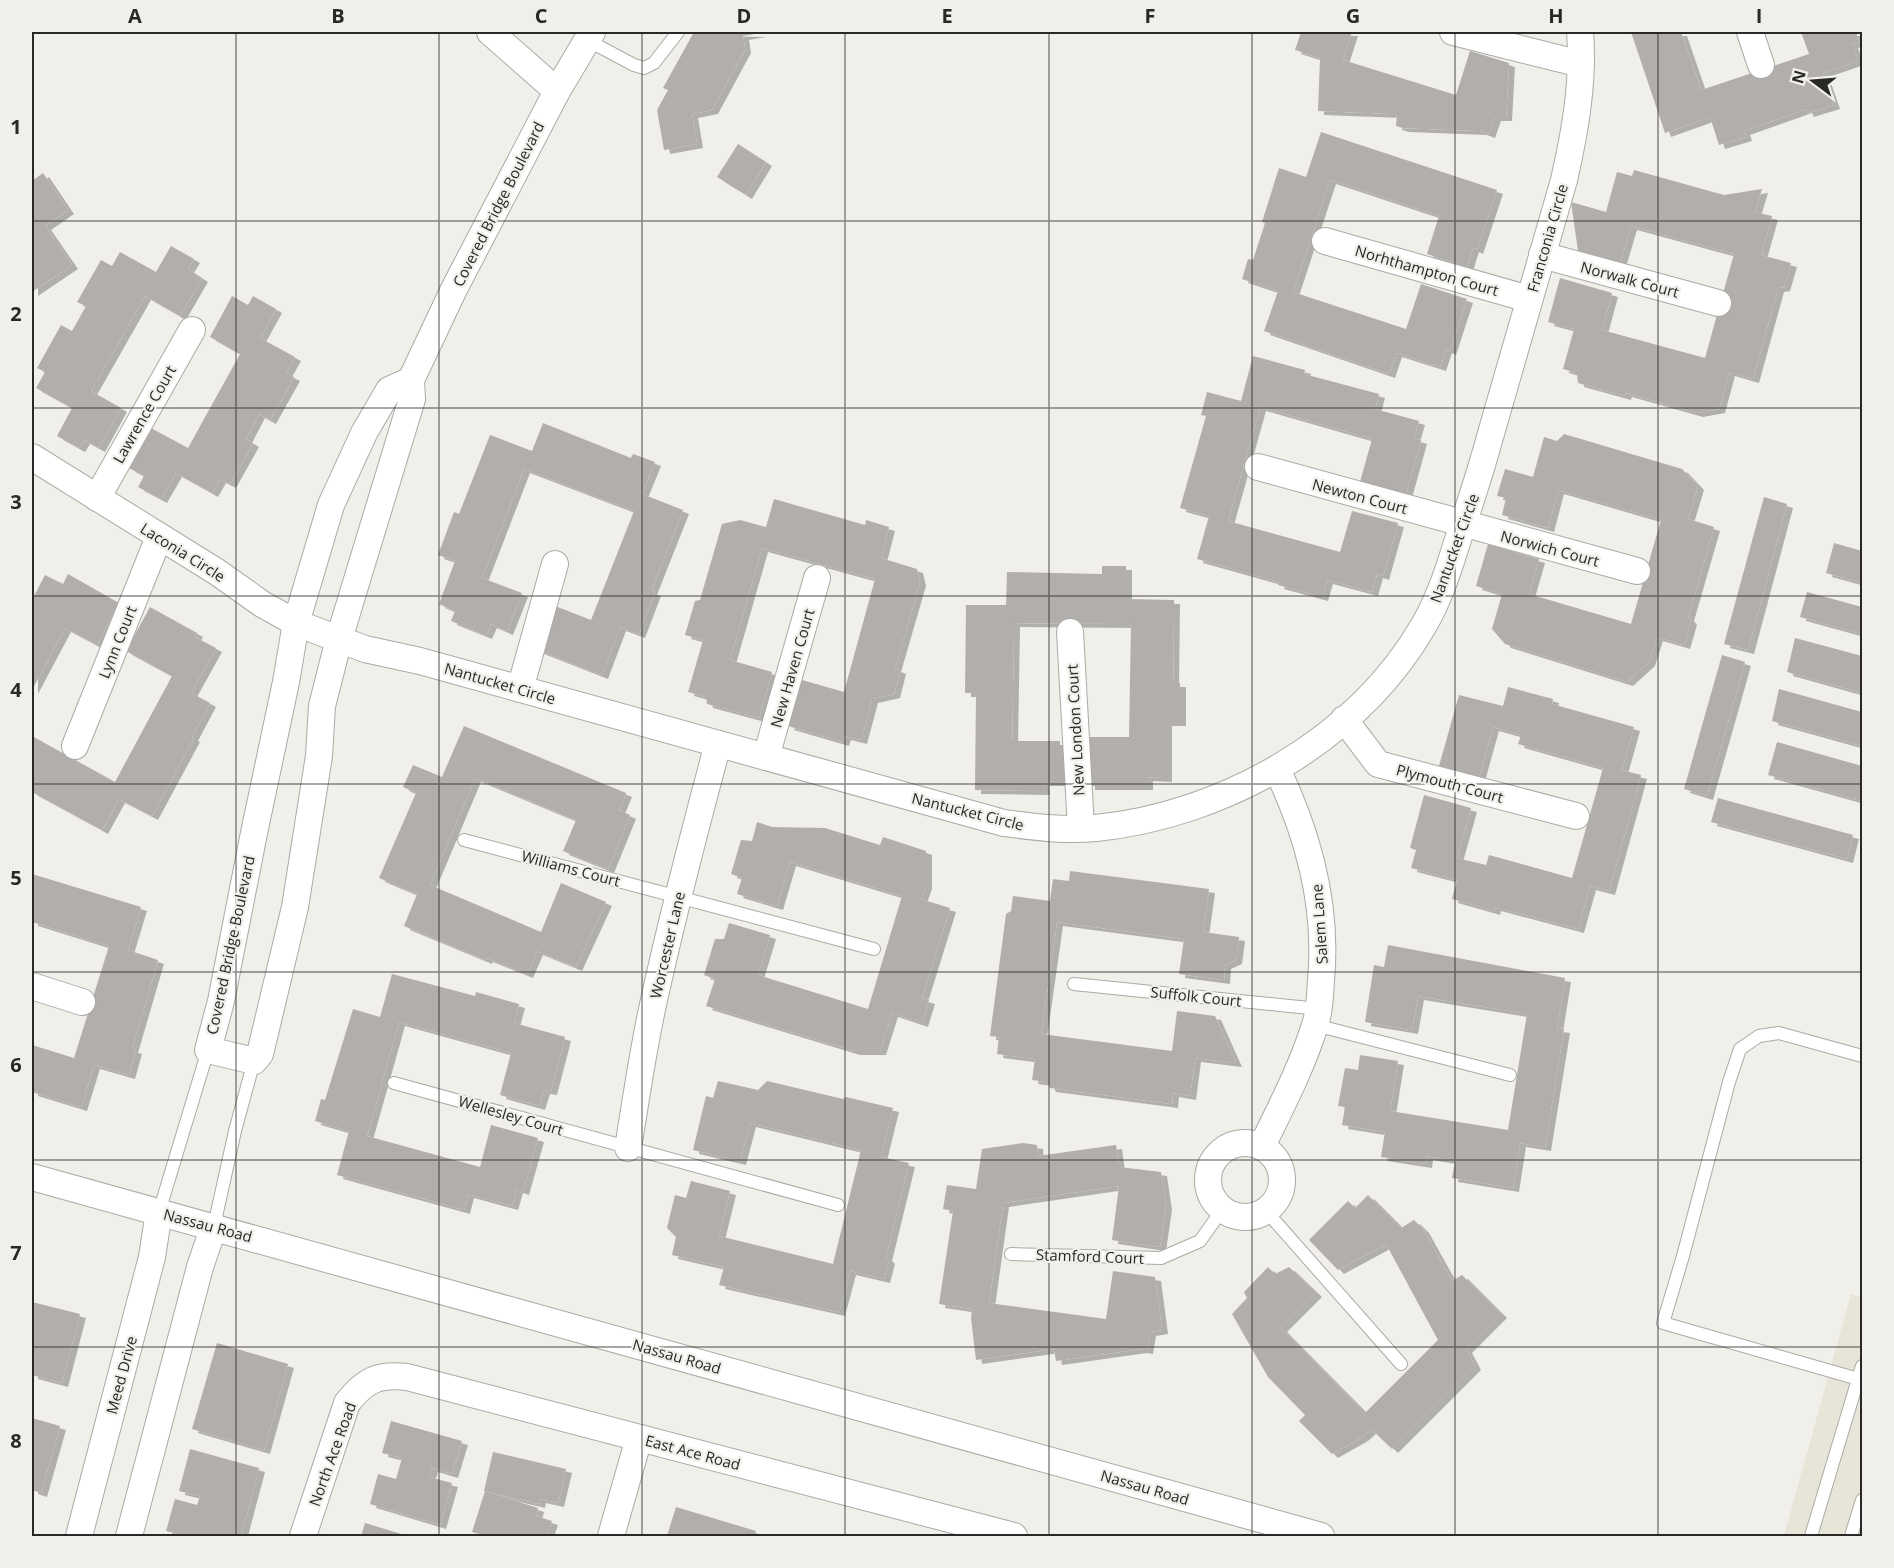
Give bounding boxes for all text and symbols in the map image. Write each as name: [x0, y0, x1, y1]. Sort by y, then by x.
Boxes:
text: A: [128, 2, 142, 29]
text: B: [331, 2, 345, 29]
text: C: [535, 2, 548, 29]
text: D: [737, 2, 751, 29]
text: E: [941, 2, 953, 29]
text: F: [1145, 2, 1155, 29]
text: G: [1346, 2, 1360, 29]
text: H: [1548, 2, 1564, 29]
text: I: [1756, 2, 1762, 29]
north arrow: [1783, 51, 1843, 111]
text: N: [1786, 68, 1811, 86]
text: 1: [10, 113, 22, 140]
street label: Covered Bridge Boulevard: [448, 118, 548, 290]
street label: Franconia Circle: [1522, 182, 1572, 294]
street label: Norhthampton Court: [1353, 240, 1501, 300]
street label: Norwalk Court: [1579, 256, 1681, 302]
text: 2: [10, 300, 22, 327]
street label: Lawrence Court: [108, 361, 180, 467]
street label: Newton Court: [1310, 474, 1410, 518]
text: 3: [10, 488, 22, 515]
street label: Nantucket Circle: [1425, 491, 1483, 605]
street label: Laconia Circle: [137, 518, 229, 586]
street label: Norwich Court: [1498, 525, 1602, 571]
street label: Lynn Court: [93, 603, 141, 681]
street label: New Haven Court: [765, 606, 819, 730]
street label: Nantucket Circle: [442, 658, 558, 708]
street label: New London Court: [1062, 664, 1088, 796]
text: 4: [10, 676, 22, 703]
street label: Plymouth Court: [1394, 759, 1506, 807]
street label: Nantucket Circle: [910, 787, 1026, 835]
street label: Williams Court: [519, 845, 623, 891]
street label: Covered Bridge Boulevard: [201, 854, 259, 1036]
text: 5: [10, 864, 22, 891]
street label: Salem Lane: [1306, 883, 1332, 965]
street label: Worcester Lane: [645, 889, 689, 1001]
street label: Suffolk Court: [1150, 981, 1242, 1011]
text: 6: [10, 1051, 22, 1078]
street label: Wellesley Court: [456, 1090, 566, 1140]
street label: Nassau Road: [161, 1204, 255, 1246]
text: 7: [10, 1239, 22, 1266]
street label: Stamford Court: [1036, 1244, 1144, 1268]
street label: Meed Drive: [101, 1334, 141, 1416]
street label: Nassau Road: [630, 1334, 724, 1378]
street label: North Ace Road: [304, 1399, 360, 1509]
text: 8: [10, 1427, 22, 1454]
street label: East Ace Road: [643, 1430, 743, 1474]
street label: Nassau Road: [1098, 1465, 1192, 1509]

